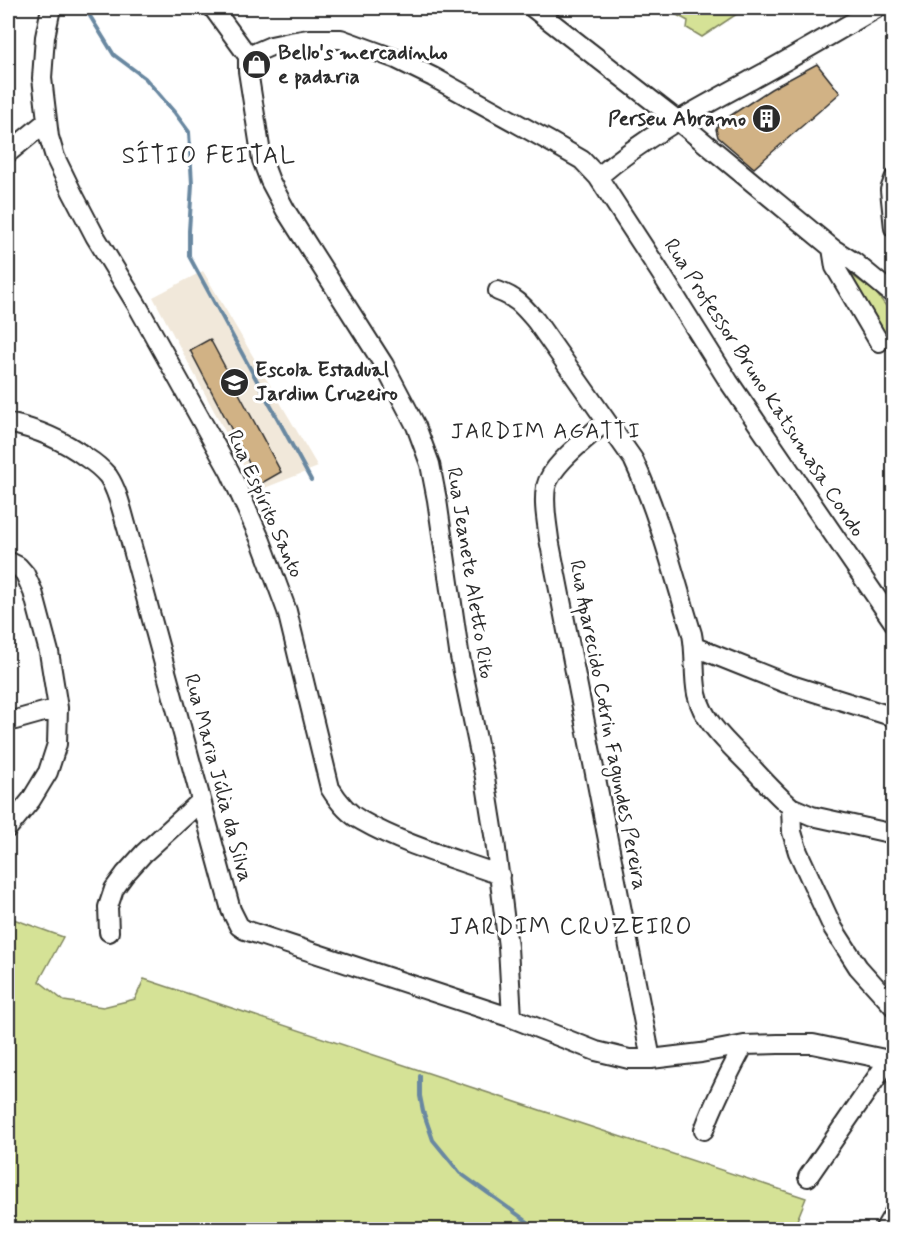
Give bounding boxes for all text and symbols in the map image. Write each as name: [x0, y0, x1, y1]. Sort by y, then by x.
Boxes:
place label: Bello's mercadinho e padaria: [278, 39, 448, 91]
shop icon: Bello's mercadinho e padaria: [241, 49, 273, 81]
building icon: Perseu Abramo: [751, 103, 783, 135]
place label: Perseu Abramo: [608, 105, 746, 133]
district label: SÍTIO FEITAL: [122, 140, 296, 172]
street label: Rua Professor Bruno Katsumasa Condo: [657, 233, 871, 543]
place label: Escola Estadual Jardim Cruzeiro: [255, 356, 398, 408]
school or university icon: Escola Estadual Jardim Cruzeiro: [218, 366, 250, 398]
district label: JARDIM AGATTI: [451, 418, 641, 446]
street label: Rua Espírito Santo: [220, 426, 310, 582]
street label: Rua Jeanete Aletto Rito: [439, 465, 501, 681]
street label: Rua Aparecido Cotrin Fagundes Pereira: [561, 558, 654, 893]
street label: Rua Maria Júlia da Silva: [177, 671, 259, 885]
district label: JARDIM CRUZEIRO: [449, 912, 693, 943]

